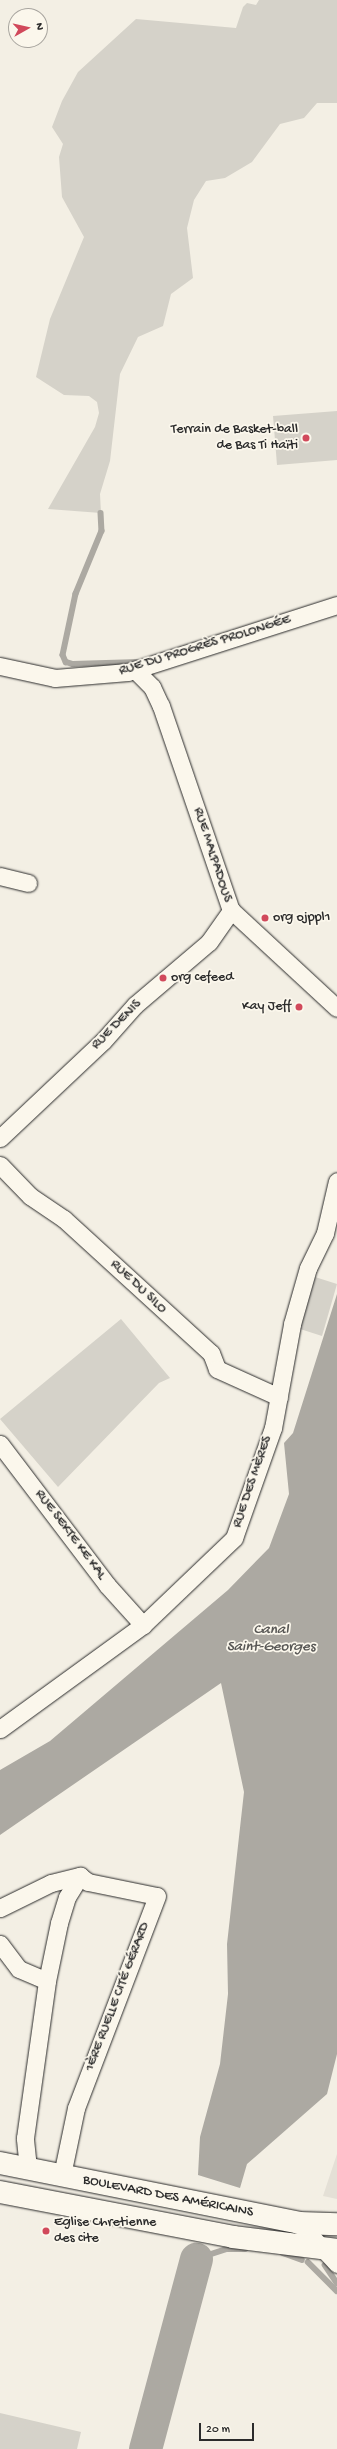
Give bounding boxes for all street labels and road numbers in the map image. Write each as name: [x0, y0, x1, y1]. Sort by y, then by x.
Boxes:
street label: RUE DU PROGRÈS PROLONGÉE: [117, 612, 293, 680]
street label: RUE MALPADOUS: [189, 805, 235, 905]
street label: RUE DENIS: [88, 996, 146, 1054]
street label: RUE DU SILO: [106, 1257, 170, 1317]
street label: RUE DES MÈRES: [229, 1434, 277, 1530]
street label: RUE SEKTE KE KAL: [31, 1487, 109, 1583]
street label: 1ÈRE RUELLE CITÉ GÉRARD: [82, 1920, 154, 2074]
street label: BOULEVARD DES AMÉRICAINS: [81, 2172, 255, 2222]

